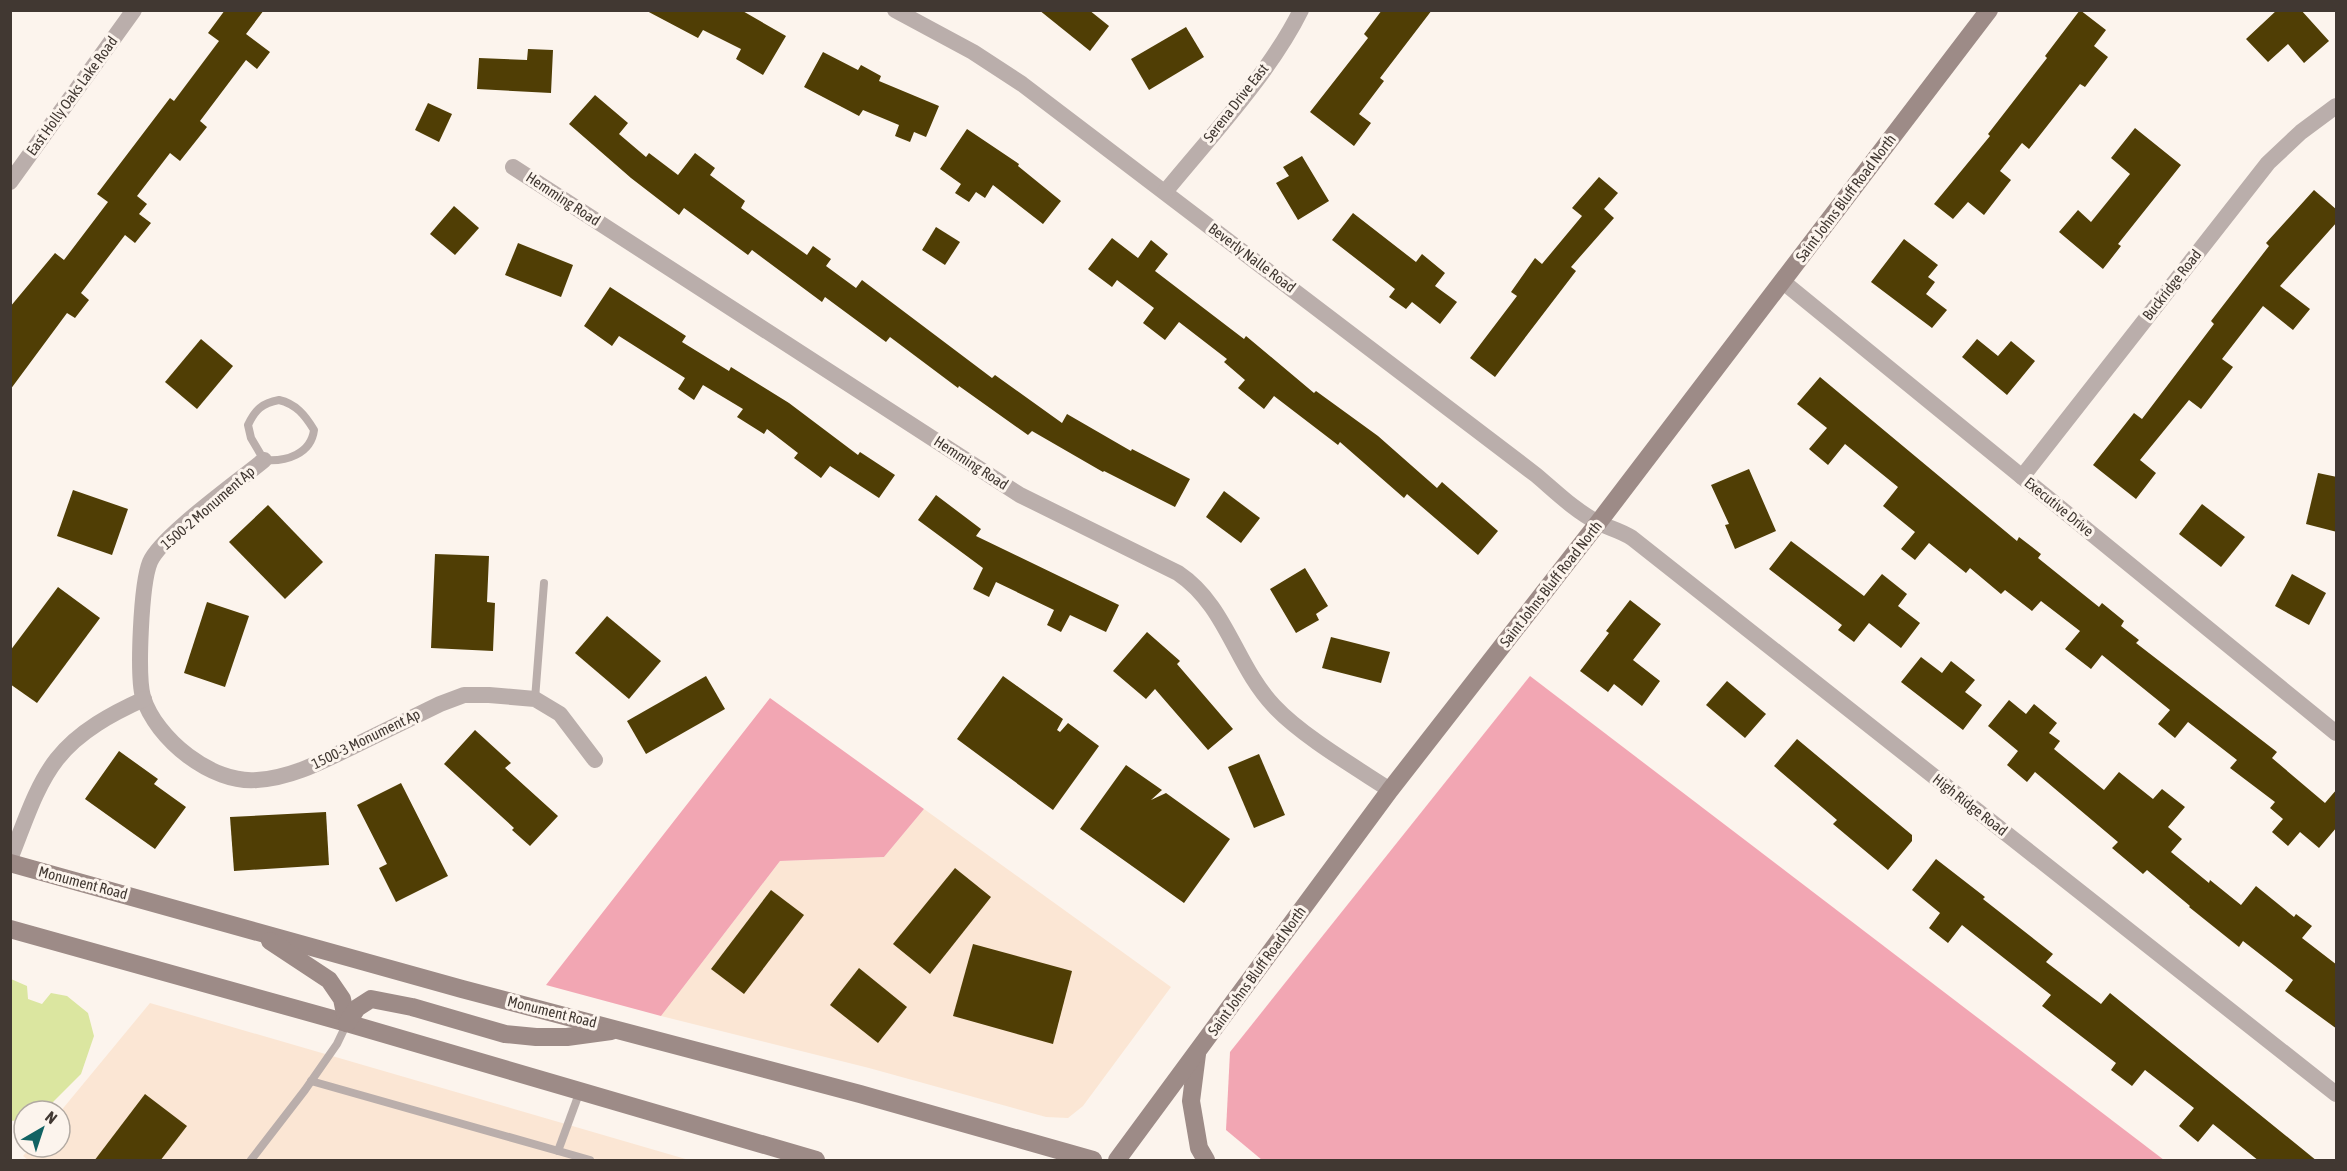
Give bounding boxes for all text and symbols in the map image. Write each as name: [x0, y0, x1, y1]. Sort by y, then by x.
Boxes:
street label: East Holly Oaks Lake Road: [23, 33, 121, 159]
street label: Serena Drive East: [1200, 60, 1271, 145]
street label: Saint Johns Bluff Road North: [1792, 131, 1899, 265]
street label: Hemming Road: [523, 168, 604, 229]
street label: Beverly Nalle Road: [1206, 219, 1299, 296]
street label: Buckridge Road: [2139, 246, 2205, 323]
street label: Hemming Road: [931, 432, 1012, 493]
street label: 1500-2 Monument Ap: [157, 462, 258, 553]
street label: Executive Drive: [2021, 474, 2097, 540]
street label: Saint Johns Bluff Road North: [1496, 517, 1605, 650]
street label: 1500-3 Monument Ap: [309, 705, 423, 772]
street label: High Ridge Road: [1930, 770, 2011, 839]
street label: Monument Road: [37, 862, 130, 903]
street label: Saint Johns Bluff Road North: [1204, 903, 1309, 1038]
street label: Monument Road: [506, 992, 599, 1031]
north arrow: [12, 1099, 72, 1159]
text: N: [42, 1107, 61, 1127]

